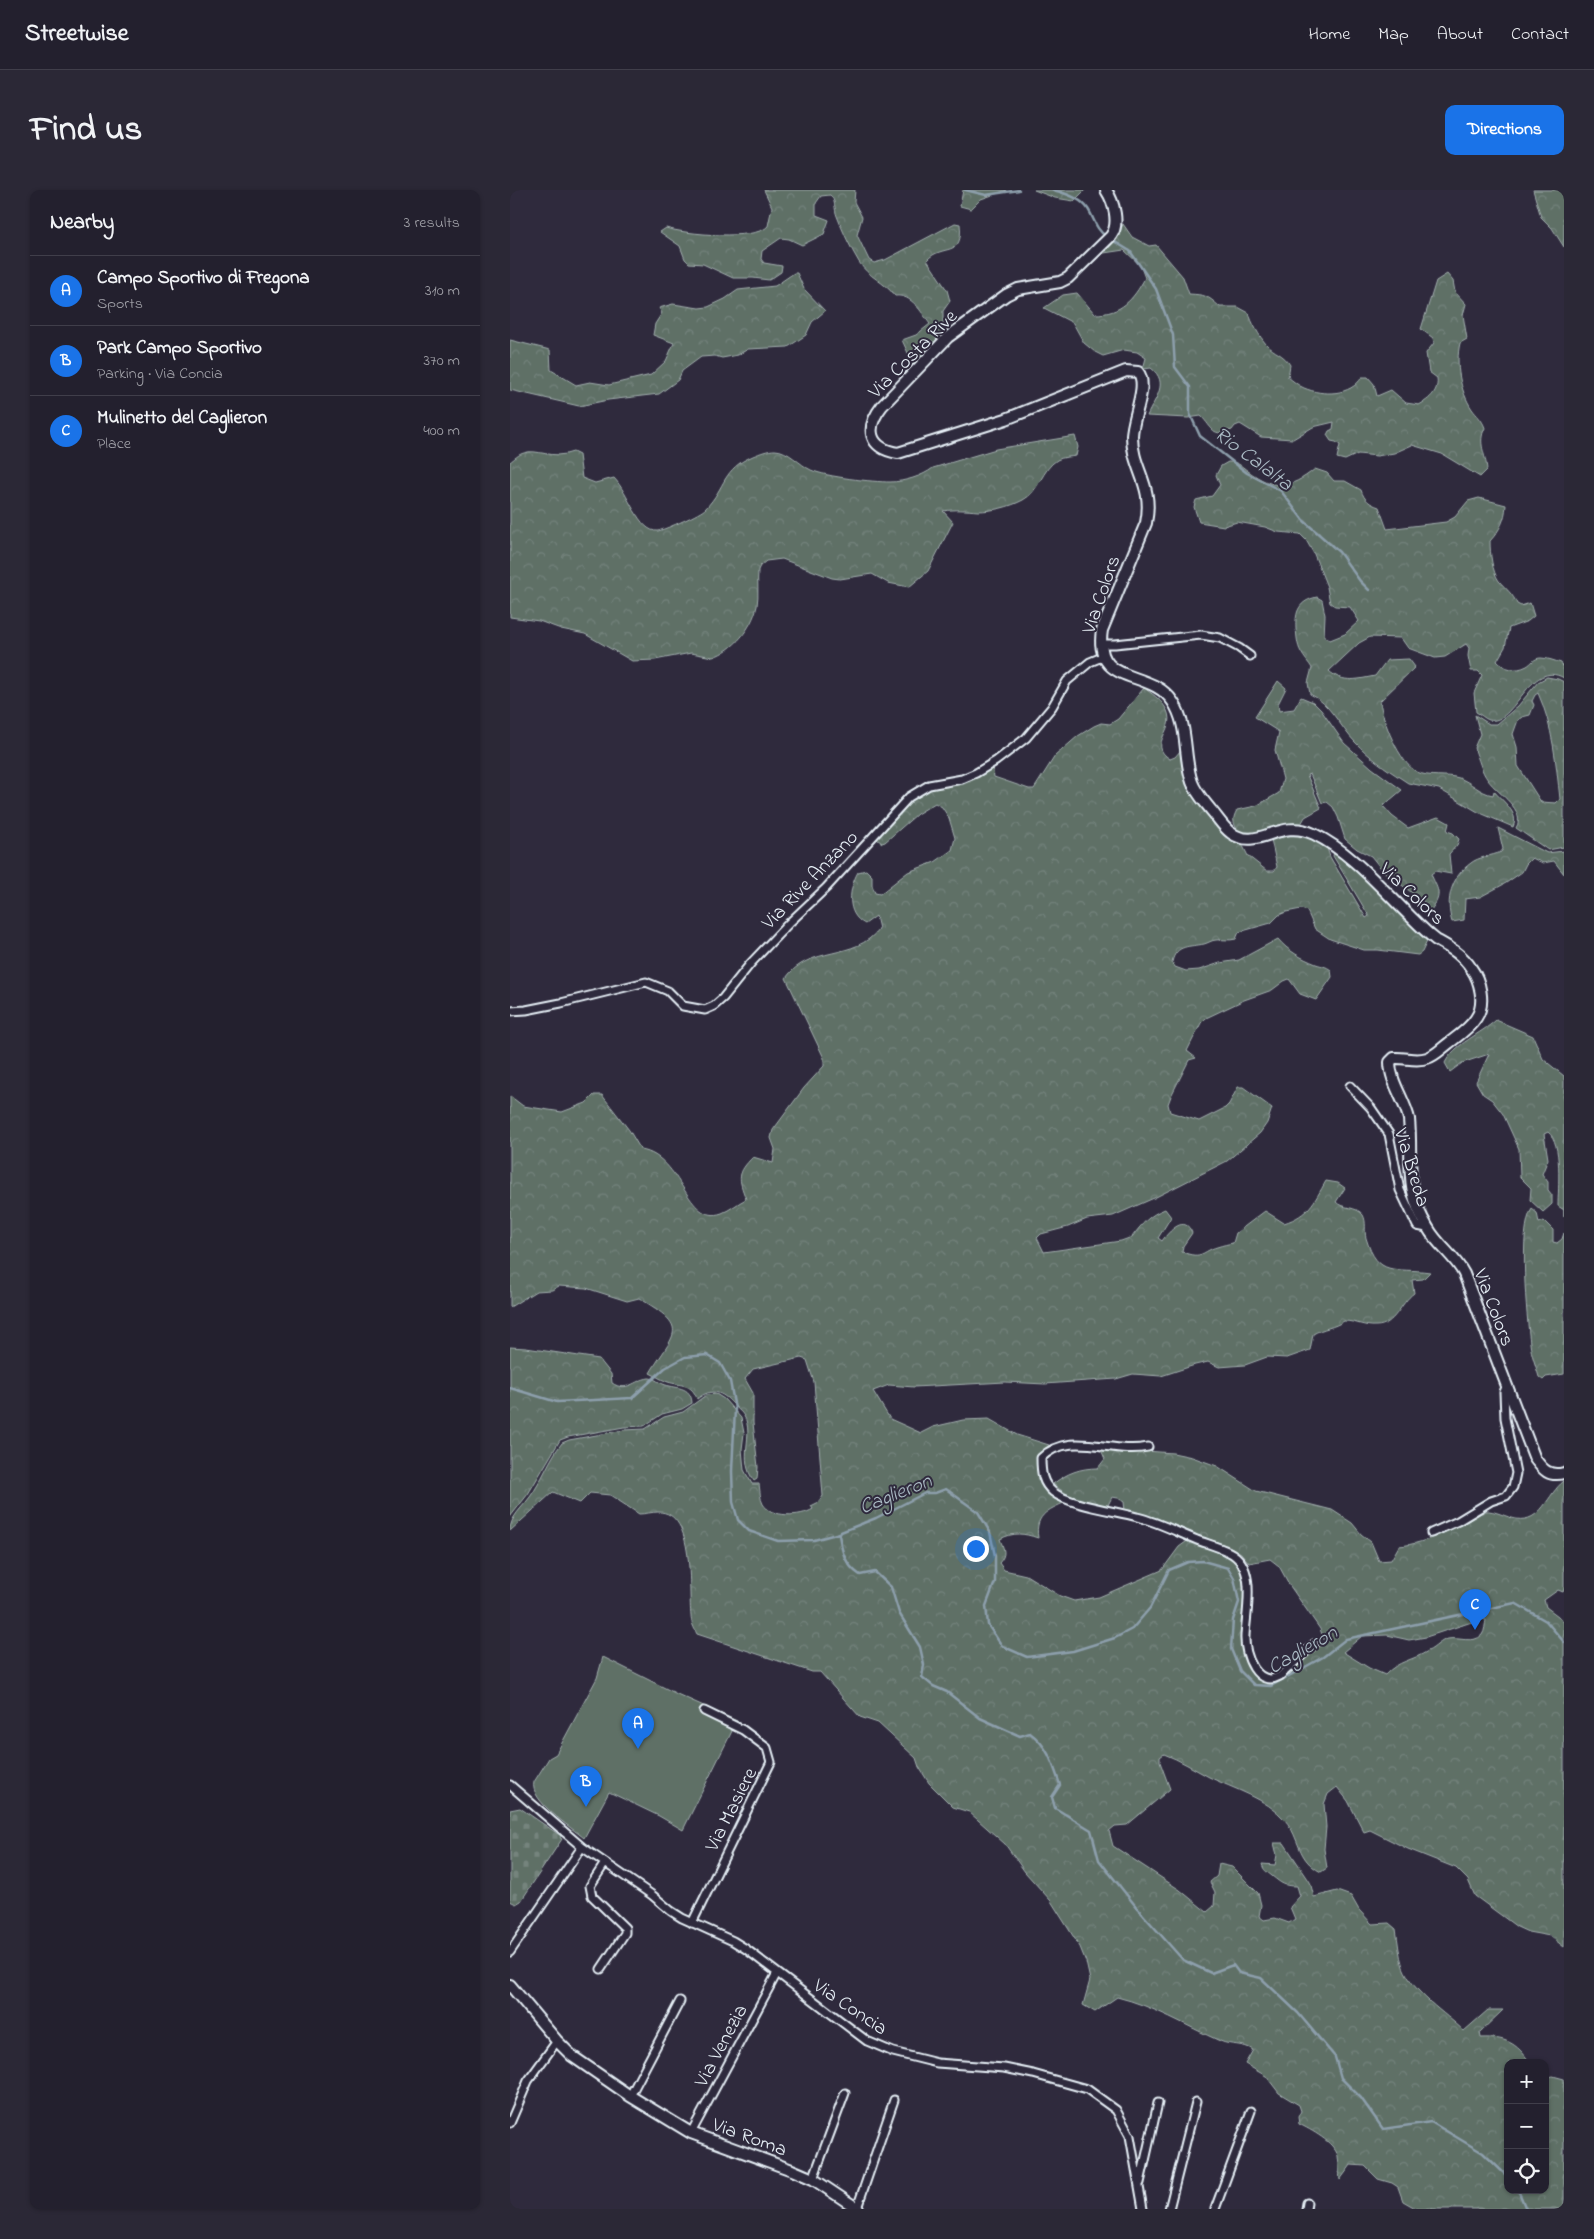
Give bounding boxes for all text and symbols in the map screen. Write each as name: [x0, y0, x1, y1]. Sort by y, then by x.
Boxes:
text: Streetwise: [25, 17, 129, 52]
text: Home: [1309, 22, 1350, 48]
text: Map: [1378, 22, 1409, 48]
text: About: [1437, 22, 1483, 48]
text: Contact: [1511, 22, 1569, 48]
text: Find us: [30, 105, 142, 156]
button: Directions: [1445, 105, 1564, 155]
text: Nearby: [50, 208, 114, 238]
text: 3 results: [404, 211, 460, 235]
text: Campo Sportivo di Fregona: [97, 265, 310, 292]
text: A: [61, 279, 71, 303]
text: 310 m: [425, 279, 460, 303]
text: Sports: [97, 292, 143, 316]
street label: Via Costa Rive: [862, 304, 965, 407]
text: Park Campo Sportivo: [97, 335, 262, 362]
text: B: [61, 349, 71, 373]
text: 370 m: [423, 349, 460, 373]
text: Parking · Via Concia: [97, 362, 223, 386]
text: Mulinetto del Caglieron: [97, 405, 267, 432]
text: C: [62, 419, 70, 443]
text: 400 m: [423, 419, 460, 443]
water label: Rio Calalta: [1207, 420, 1299, 499]
text: Place: [97, 432, 131, 456]
street label: Via Colors: [1075, 552, 1129, 639]
street label: Via Rive Anzano: [755, 824, 866, 938]
street label: Via Colors: [1371, 856, 1451, 933]
street label: Via Breda: [1385, 1124, 1436, 1210]
street label: Via Colors: [1464, 1264, 1521, 1351]
water label: Caglieron: [855, 1466, 938, 1524]
your location: [963, 1536, 989, 1562]
pin: C: [1459, 1589, 1491, 1630]
water label: Caglieron: [1263, 1618, 1344, 1684]
pin: A: [622, 1708, 654, 1749]
street label: Via Masiere: [698, 1763, 766, 1858]
pin: B: [570, 1766, 602, 1807]
street label: Via Concia: [806, 1972, 893, 2044]
street label: Via Venezia: [688, 2000, 756, 2093]
map controls: [1504, 2059, 1549, 2194]
button: +: [1504, 2059, 1549, 2104]
button: −: [1504, 2104, 1549, 2149]
street label: Via Roma: [707, 2111, 791, 2165]
button: locate: [1504, 2149, 1549, 2194]

